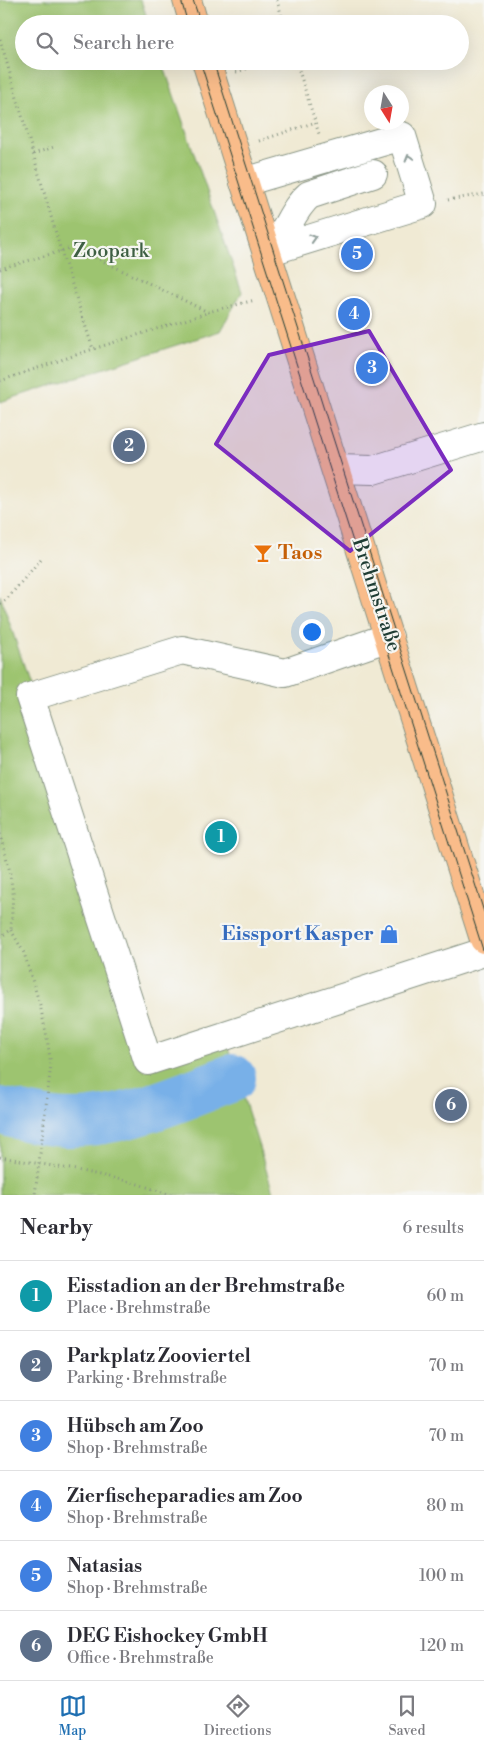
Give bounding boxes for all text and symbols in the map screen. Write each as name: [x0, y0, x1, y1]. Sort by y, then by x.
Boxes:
search box: [15, 15, 469, 70]
icon: search: [33, 29, 61, 57]
text: Search here: [73, 31, 174, 55]
north arrow: [364, 85, 409, 130]
one-way arrow: [404, 154, 414, 163]
one-way arrow: [309, 233, 317, 243]
pin: 5: [341, 235, 373, 273]
park label: Zoopark: [73, 239, 151, 264]
pin: 4: [338, 295, 370, 333]
pin: 3: [356, 349, 388, 387]
pin: 2: [113, 427, 145, 465]
street label: Brehmstraße: [346, 534, 406, 655]
place label: Taos: [278, 541, 322, 566]
bar icon: Taos: [252, 542, 274, 564]
your location: [299, 619, 325, 645]
pin: 1: [205, 818, 237, 856]
place label: Eissport Kasper: [222, 922, 374, 947]
shop icon: Eissport Kasper: [378, 923, 400, 945]
pin: 6: [435, 1086, 467, 1124]
text: Nearby: [20, 1215, 93, 1241]
text: 6 results: [403, 1218, 464, 1238]
text: Eisstadion an der Brehmstraße: [67, 1274, 345, 1298]
text: 1: [32, 1286, 40, 1306]
text: 60 m: [426, 1286, 464, 1306]
text: Place · Brehmstraße: [67, 1298, 211, 1318]
text: Parkplatz Zooviertel: [67, 1344, 251, 1368]
text: 2: [31, 1356, 41, 1376]
text: 70 m: [428, 1356, 464, 1376]
text: Parking · Brehmstraße: [67, 1368, 227, 1388]
text: Hübsch am Zoo: [67, 1414, 204, 1438]
text: 3: [31, 1426, 41, 1446]
text: 70 m: [428, 1426, 464, 1446]
text: Shop · Brehmstraße: [67, 1438, 208, 1458]
text: Zierfischeparadies am Zoo: [67, 1484, 303, 1508]
text: 4: [31, 1496, 41, 1516]
text: 80 m: [426, 1496, 464, 1516]
text: Shop · Brehmstraße: [67, 1508, 208, 1528]
text: Natasias: [67, 1554, 142, 1578]
text: 5: [31, 1566, 41, 1586]
text: 100 m: [419, 1566, 464, 1586]
text: Shop · Brehmstraße: [67, 1578, 208, 1598]
text: DEG Eishockey GmbH: [67, 1624, 268, 1648]
text: 6: [31, 1636, 41, 1656]
text: 120 m: [420, 1636, 464, 1656]
text: Office · Brehmstraße: [67, 1648, 214, 1668]
tab: Map: [59, 1692, 87, 1740]
tab: Directions: [204, 1692, 271, 1740]
tab: Saved: [389, 1692, 425, 1740]

